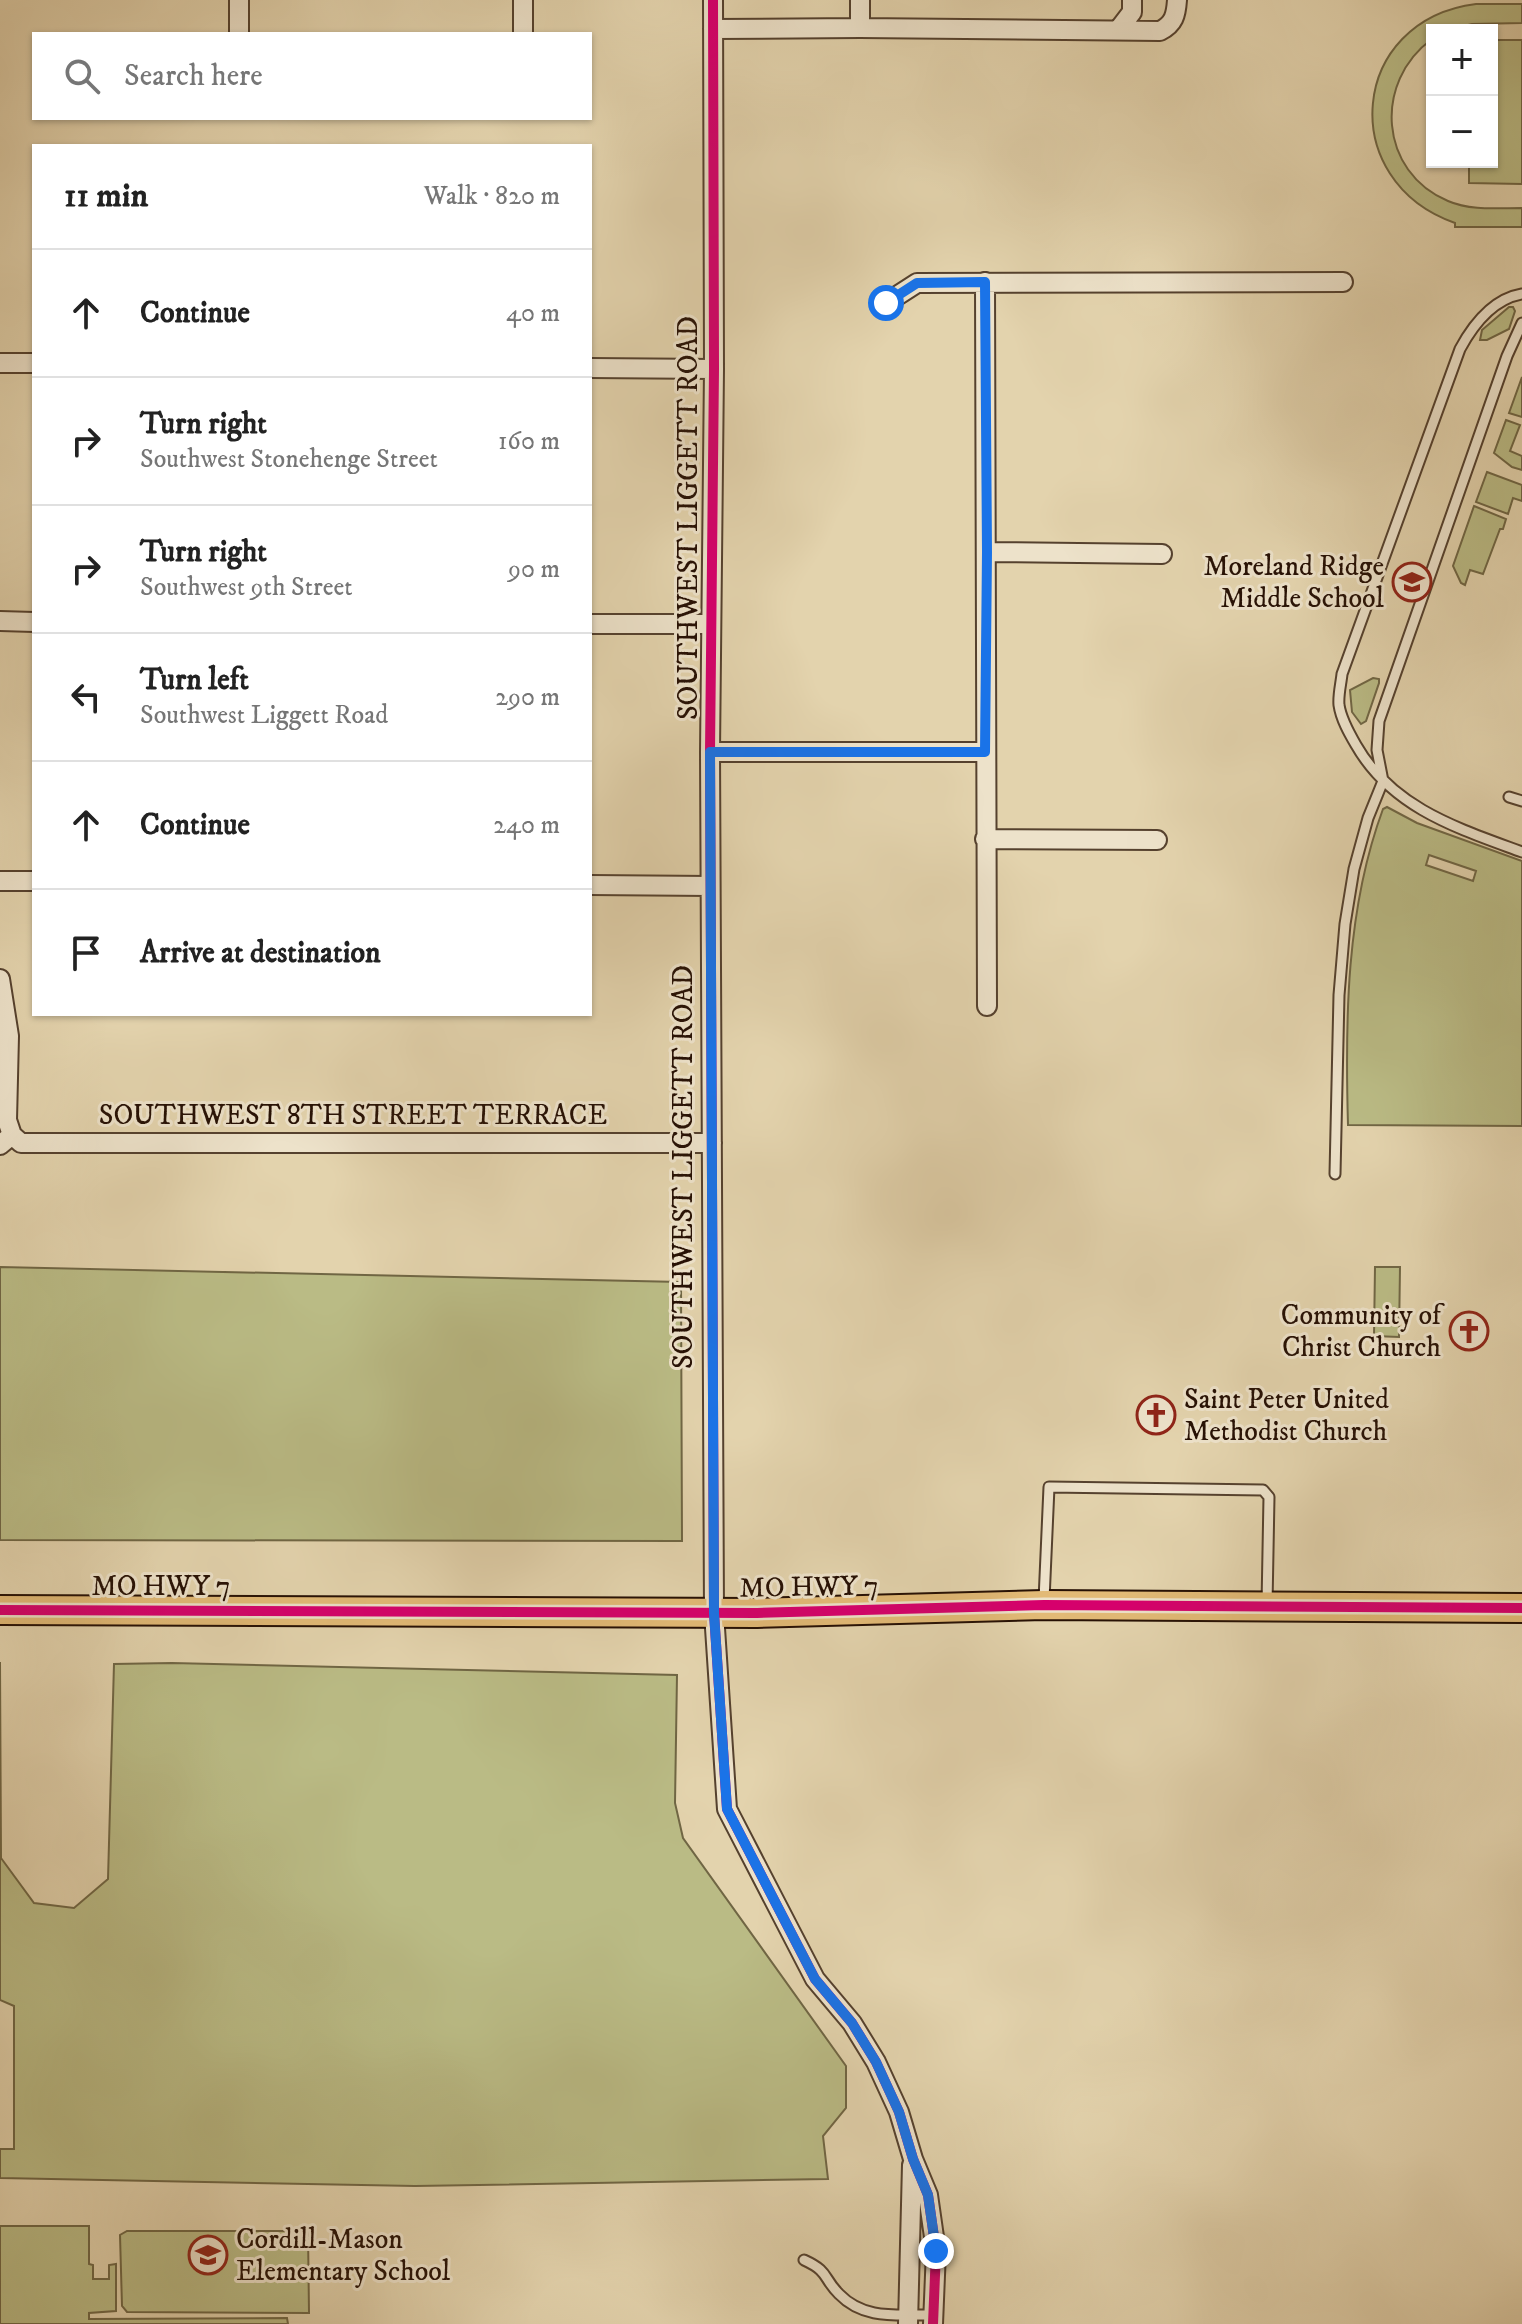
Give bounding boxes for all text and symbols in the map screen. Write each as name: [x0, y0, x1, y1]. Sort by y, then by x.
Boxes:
map controls: [1426, 24, 1498, 168]
button: +: [1426, 24, 1498, 96]
search box: [32, 32, 592, 120]
icon: search: [60, 54, 104, 98]
text: Search here: [124, 58, 263, 95]
button: −: [1426, 96, 1498, 168]
text: 11 min: [64, 175, 148, 217]
text: Walk · 820 m: [424, 180, 560, 213]
route start: [868, 285, 904, 321]
icon: ahead: [64, 291, 108, 335]
text: Continue: [140, 295, 250, 332]
text: 40 m: [506, 297, 560, 330]
street label: SOUTHWEST LIGGETT ROAD: [671, 316, 706, 720]
text: Turn right: [140, 406, 267, 443]
icon: right: [64, 419, 108, 463]
text: 160 m: [498, 425, 560, 458]
text: Southwest Stonehenge Street: [140, 443, 438, 476]
text: Turn right: [140, 534, 267, 571]
icon: right: [64, 547, 108, 591]
place label: Moreland Ridge Middle School: [1203, 549, 1385, 616]
text: 90 m: [508, 553, 560, 586]
school or university icon: Moreland Ridge Middle School: [1391, 561, 1433, 603]
text: Southwest 9th Street: [140, 571, 353, 604]
text: Turn left: [140, 662, 249, 699]
icon: left: [64, 675, 108, 719]
text: 290 m: [495, 681, 560, 714]
text: Southwest Liggett Road: [140, 699, 388, 732]
icon: ahead: [64, 803, 108, 847]
text: Continue: [140, 807, 250, 844]
text: 240 m: [493, 809, 560, 842]
icon: arrive: [64, 931, 108, 975]
text: Arrive at destination: [140, 935, 381, 972]
street label: SOUTHWEST LIGGETT ROAD: [666, 965, 701, 1369]
street label: SOUTHWEST 8TH STREET TERRACE: [99, 1098, 607, 1133]
place label: Community of Christ Church: [1281, 1298, 1445, 1365]
church icon: Community of Christ Church: [1448, 1310, 1490, 1352]
place label: Saint Peter United Methodist Church: [1184, 1382, 1389, 1449]
church icon: Saint Peter United Methodist Church: [1135, 1394, 1177, 1436]
street label: MO HWY 7: [739, 1568, 879, 1606]
street label: MO HWY 7: [91, 1569, 231, 1604]
place label: Cordill-Mason Elementary School: [236, 2222, 451, 2289]
route end: [918, 2233, 954, 2269]
school or university icon: Cordill-Mason Elementary School: [187, 2234, 229, 2276]

